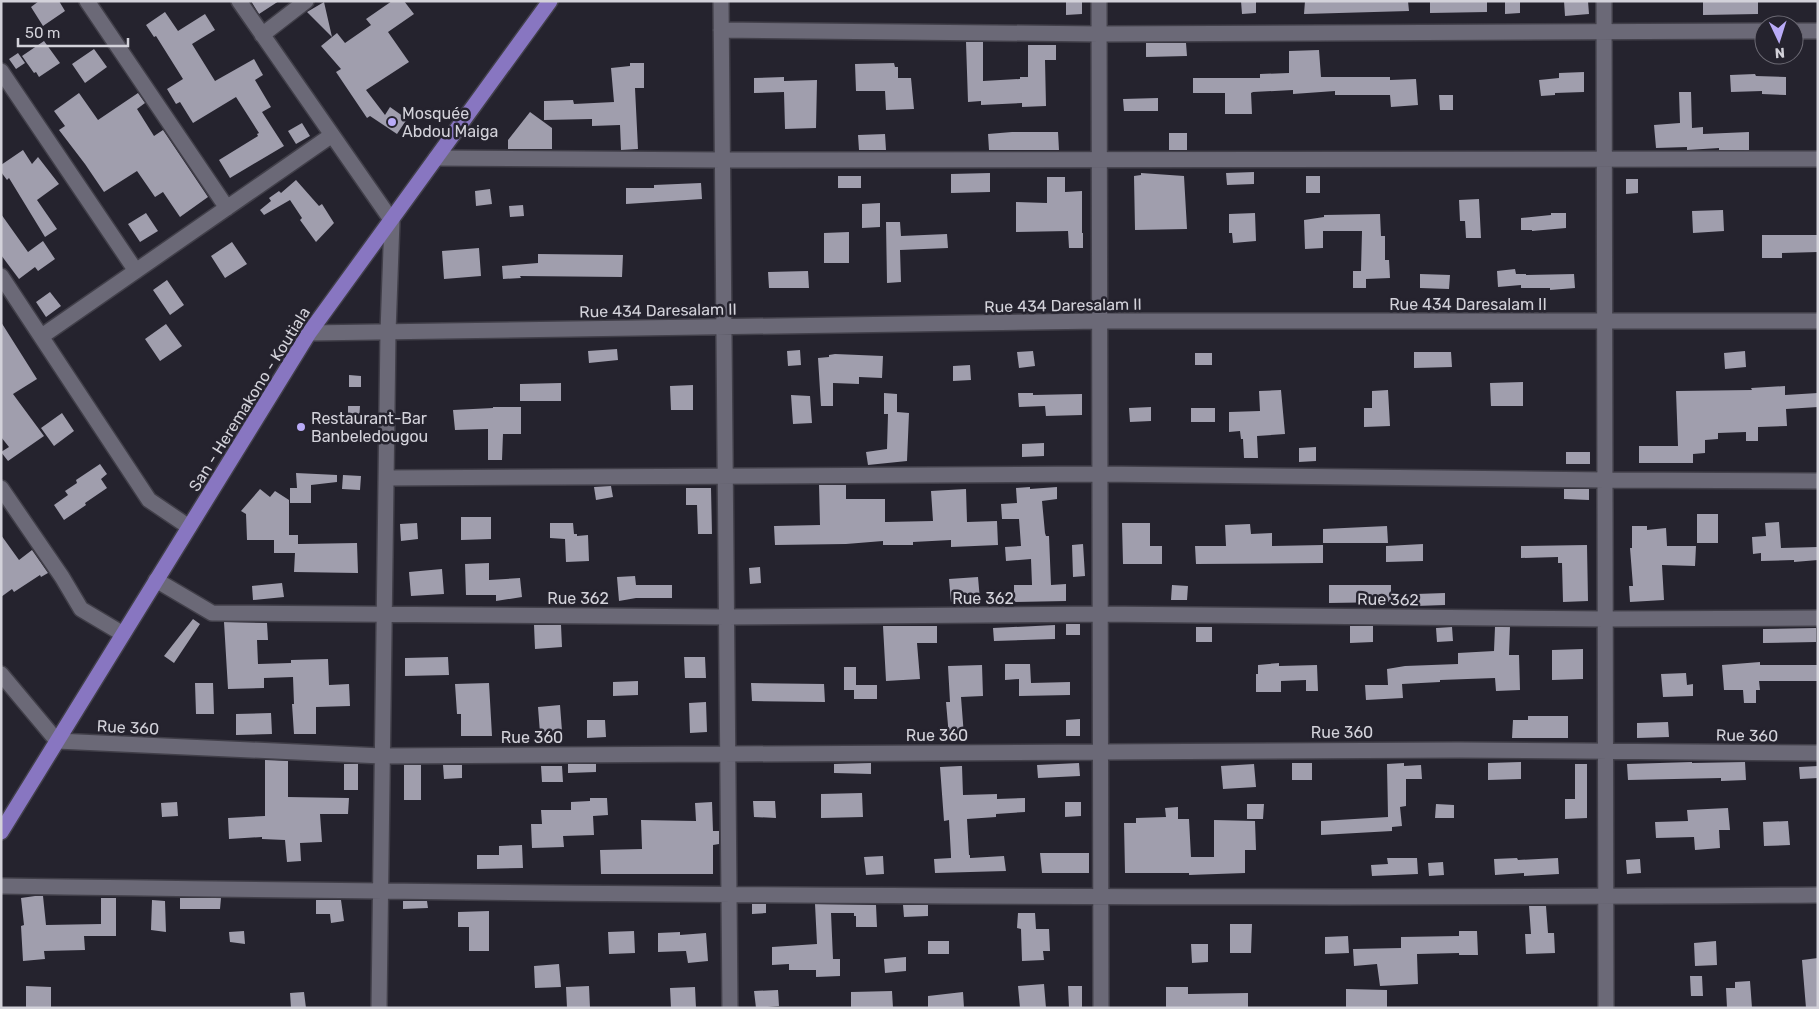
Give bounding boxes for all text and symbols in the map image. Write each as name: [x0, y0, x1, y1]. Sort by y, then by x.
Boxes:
scale bar: [18, 15, 128, 47]
north arrow: [1754, 15, 1804, 65]
text: 50 m: [25, 24, 60, 42]
text: N: [1774, 44, 1785, 61]
place label: Mosquée Abdou Maiga: [402, 104, 498, 141]
marker: Mosquée Abdou Maiga: [386, 116, 398, 128]
street label: Rue 434 Daresalam II: [984, 295, 1142, 316]
street label: Rue 434 Daresalam II: [1389, 295, 1547, 314]
street label: Rue 434 Daresalam II: [579, 300, 737, 321]
street label: San - Heremakono - Koutiala: [185, 304, 314, 495]
place label: Restaurant-Bar Banbeledougou: [311, 409, 428, 446]
marker: Restaurant-Bar Banbeledougou: [295, 421, 307, 433]
street label: Rue 362: [547, 589, 609, 608]
street label: Rue 362: [952, 589, 1014, 608]
street label: Rue 362: [1357, 589, 1419, 610]
street label: Rue 360: [96, 716, 160, 739]
street label: Rue 360: [1311, 723, 1373, 742]
street label: Rue 360: [1716, 725, 1778, 746]
street label: Rue 360: [906, 726, 968, 745]
street label: Rue 360: [501, 728, 563, 747]

